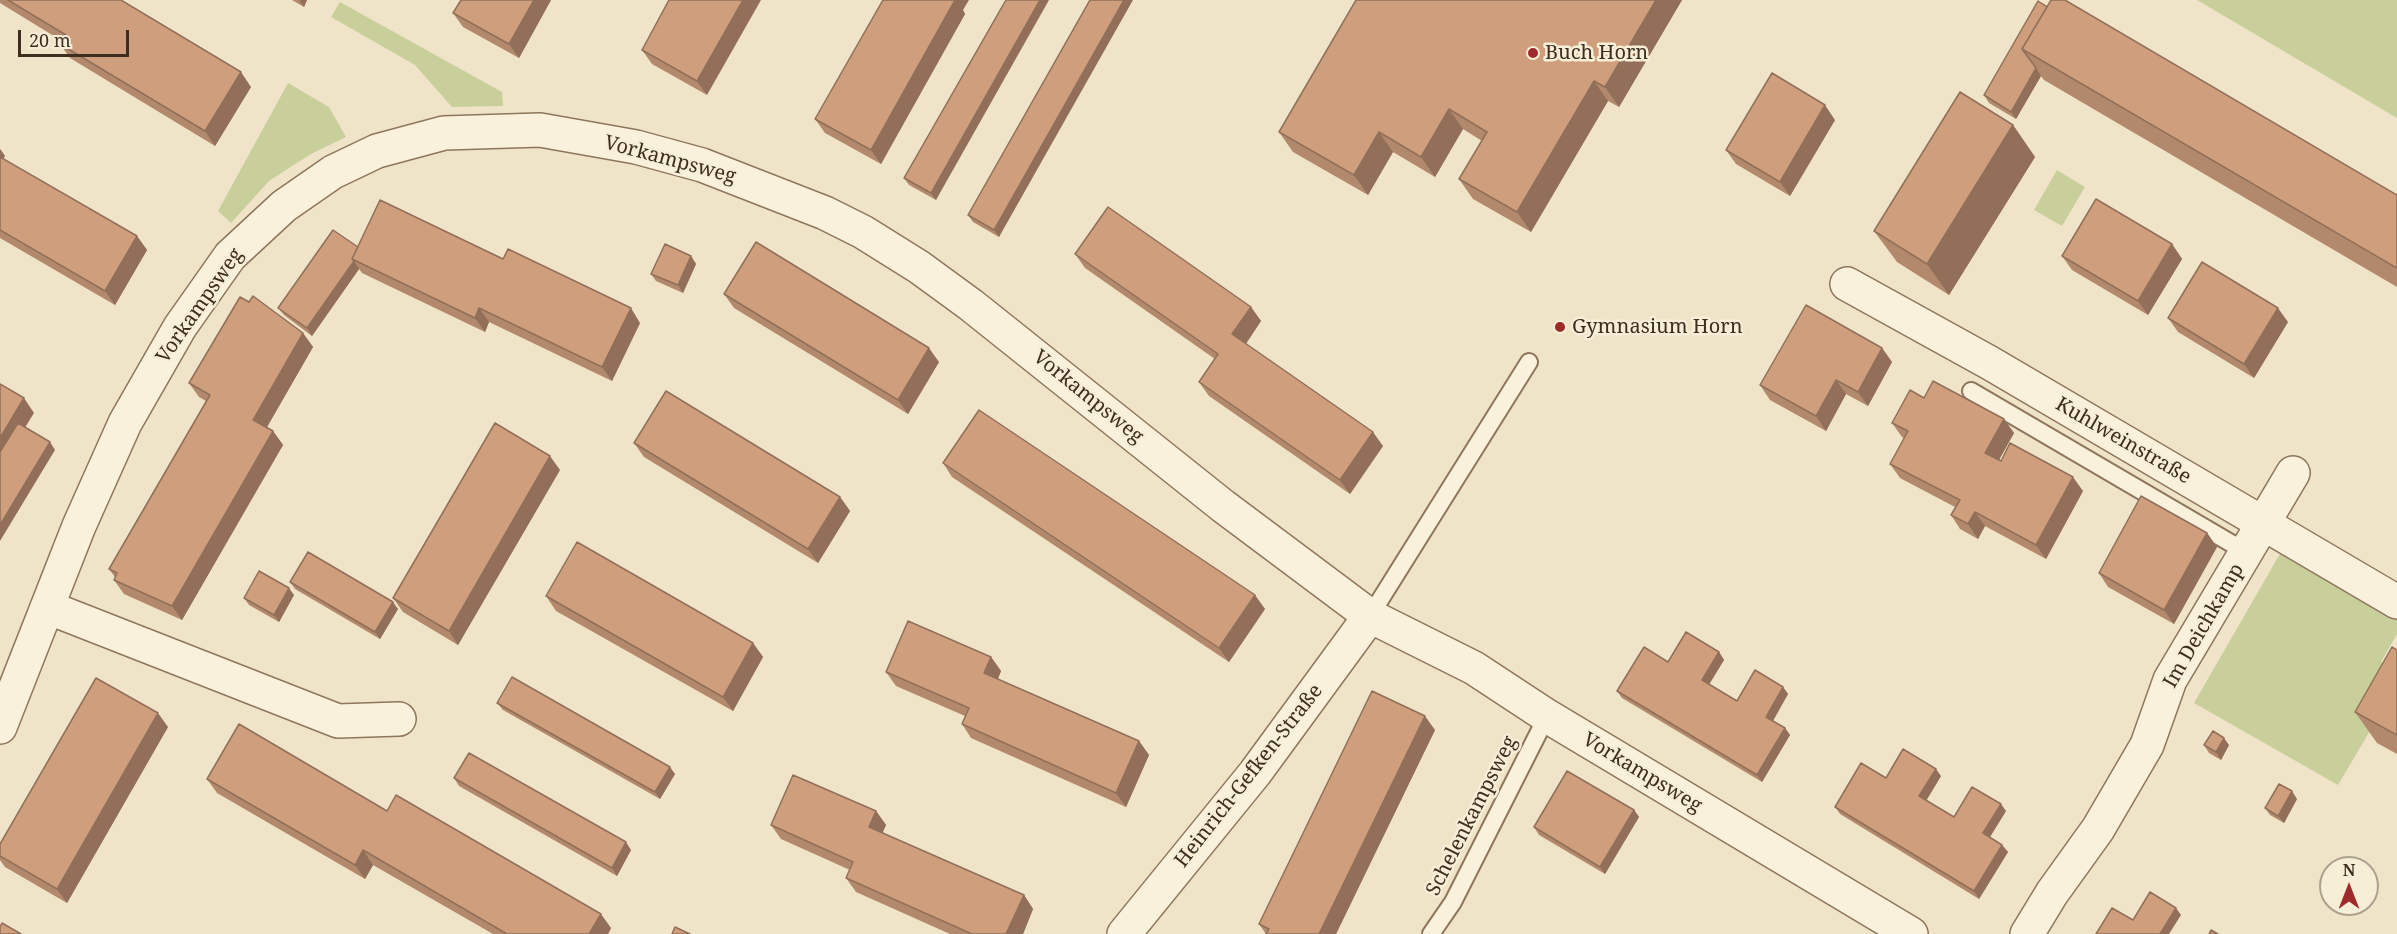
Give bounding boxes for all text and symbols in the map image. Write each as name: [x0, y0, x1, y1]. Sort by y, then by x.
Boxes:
scale bar: [21, 18, 132, 56]
text: 20 m: [29, 28, 71, 52]
place label: Buch Horn: [1545, 41, 1648, 65]
marker: Buch Horn: [1526, 46, 1540, 60]
street label: Vorkampsweg: [602, 131, 738, 189]
street label: Vorkampsweg: [151, 244, 249, 368]
place label: Gymnasium Horn: [1572, 315, 1743, 339]
marker: Gymnasium Horn: [1553, 320, 1567, 334]
street label: Vorkampsweg: [1028, 345, 1148, 449]
street label: Kuhlweinstraße: [2051, 393, 2195, 489]
street label: Im Deichkamp: [2159, 559, 2249, 693]
street label: Heinrich-Gefken-Straße: [1170, 680, 1328, 872]
street label: Vorkampsweg: [1578, 728, 1706, 818]
street label: Schelenkampsweg: [1421, 732, 1523, 900]
north arrow: [2319, 856, 2379, 916]
text: N: [2343, 859, 2355, 881]

